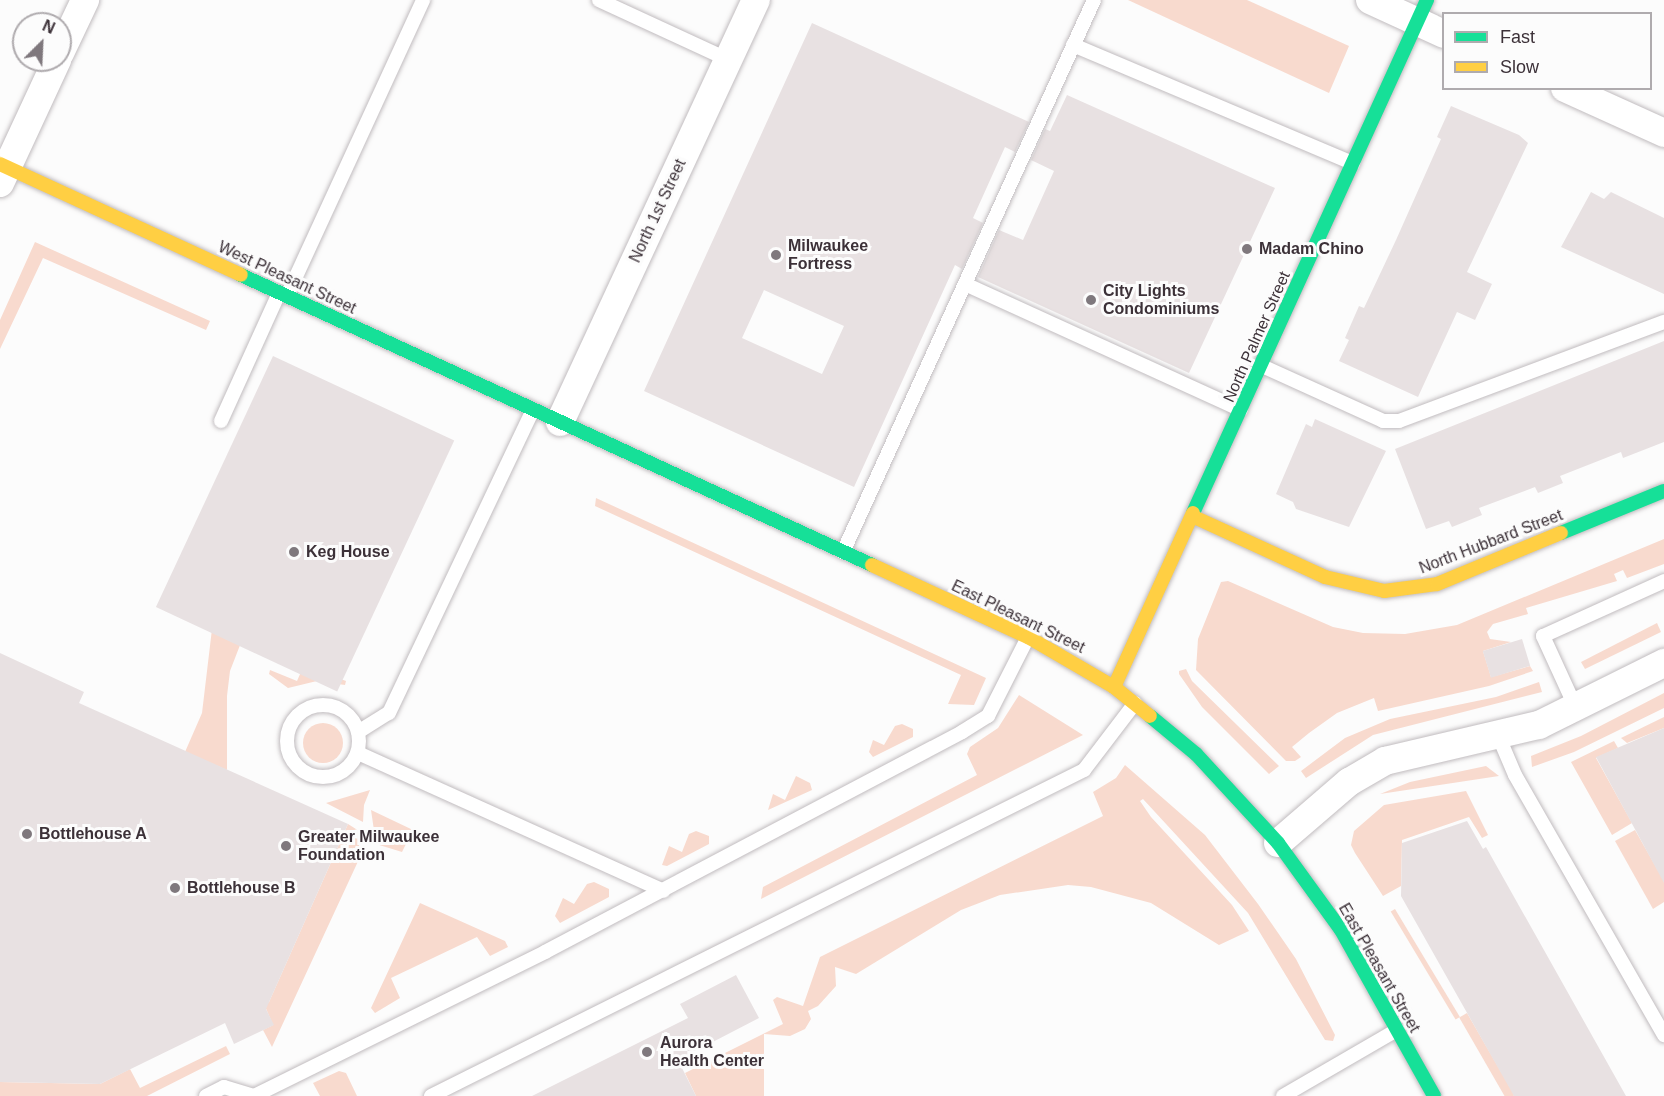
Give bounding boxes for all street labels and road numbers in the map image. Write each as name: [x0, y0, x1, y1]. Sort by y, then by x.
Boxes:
street label: North 1st Street: [626, 156, 690, 266]
street label: West Pleasant Street: [215, 238, 359, 318]
street label: North Palmer Street: [1219, 269, 1295, 405]
street label: North Hubbard Street: [1417, 506, 1565, 578]
street label: East Pleasant Street: [948, 576, 1088, 658]
street label: East Pleasant Street: [1334, 900, 1424, 1036]

